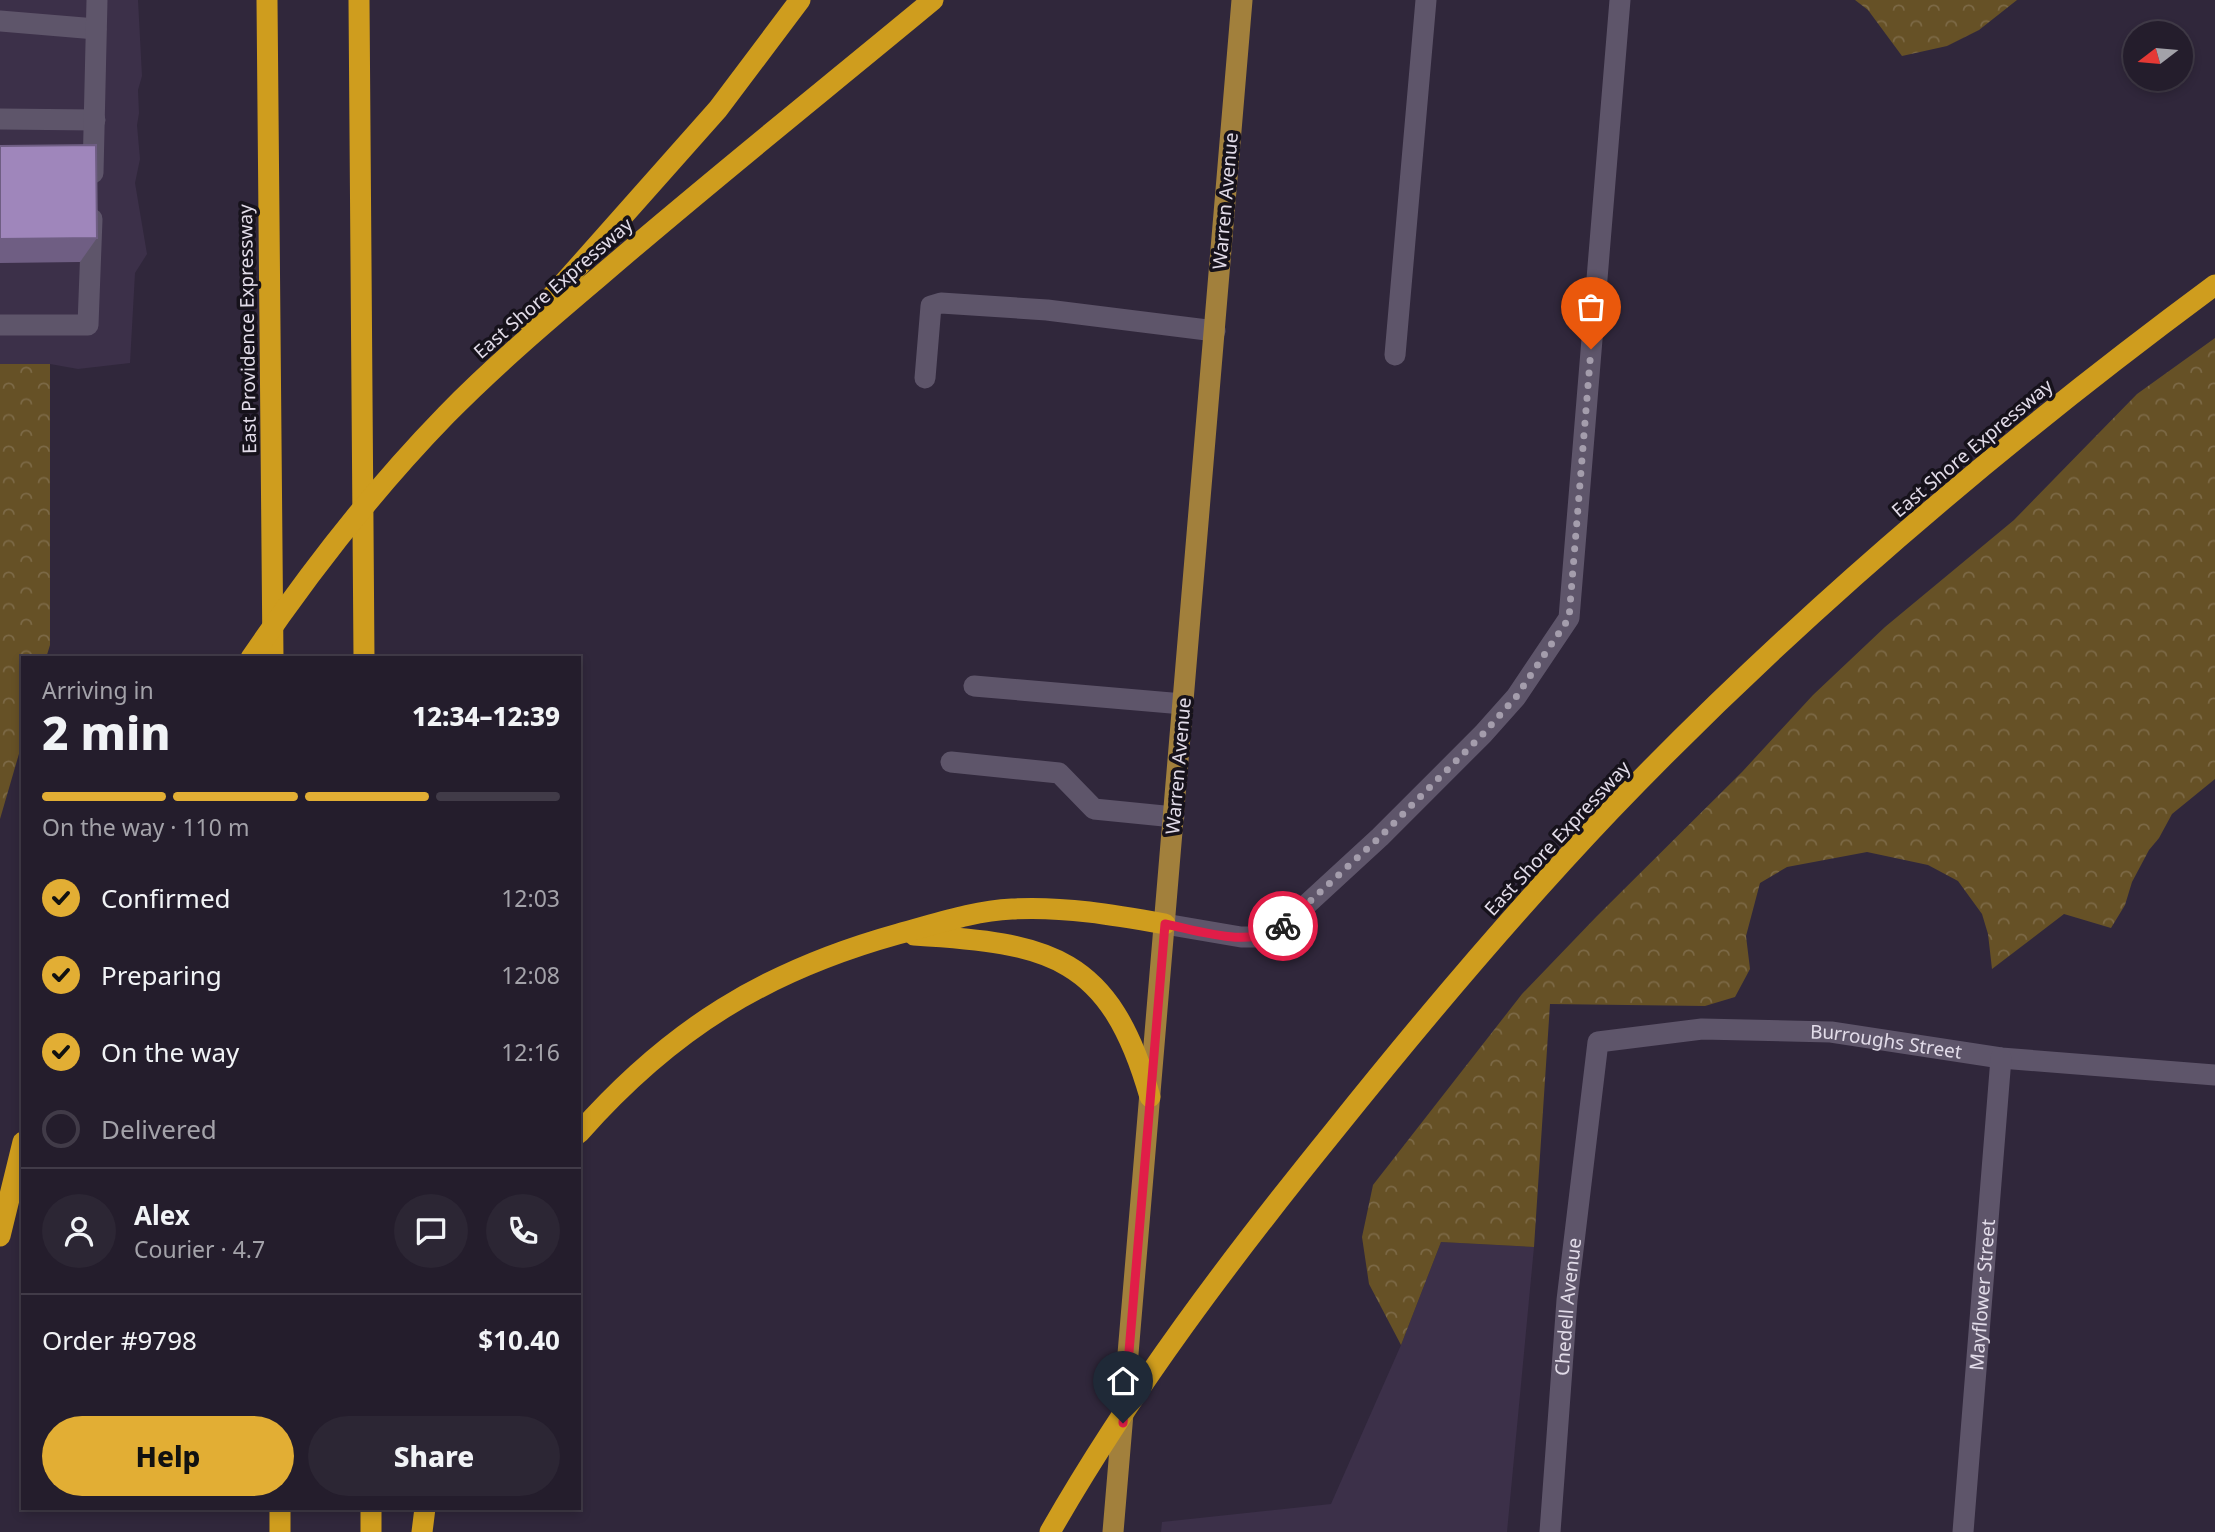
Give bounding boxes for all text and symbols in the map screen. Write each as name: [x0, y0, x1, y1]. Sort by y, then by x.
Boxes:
north arrow: [2123, 21, 2193, 91]
map controls: [2123, 21, 2193, 91]
street label: Warren Avenue: [1206, 131, 1244, 271]
street label: East Providence Expressway: [232, 204, 262, 454]
street label: East Shore Expressway: [468, 211, 638, 364]
pin: [1561, 277, 1621, 349]
icon: bag: [1572, 288, 1610, 326]
street label: East Shore Expressway: [1886, 373, 2058, 523]
text: Arriving in: [42, 674, 154, 706]
street label: Warren Avenue: [1159, 696, 1197, 836]
text: 12:34–12:39: [412, 698, 560, 734]
text: 2 min: [42, 701, 171, 763]
street label: East Shore Expressway: [1478, 755, 1636, 921]
text: On the way · 110 m: [42, 811, 249, 843]
icon: check: [42, 879, 80, 917]
text: Confirmed: [101, 880, 231, 916]
text: 12:03: [501, 882, 560, 914]
courier: [1248, 891, 1318, 961]
icon: bike: [1264, 907, 1302, 945]
icon: check: [42, 956, 80, 994]
text: Preparing: [101, 957, 222, 993]
text: 12:08: [501, 959, 560, 991]
street label: Burroughs Street: [1810, 1019, 1964, 1065]
icon: check: [42, 1033, 80, 1071]
text: On the way: [101, 1034, 239, 1070]
text: 12:16: [501, 1036, 560, 1068]
text: Delivered: [101, 1111, 217, 1147]
button: person: [42, 1194, 116, 1268]
button: chat: [394, 1194, 468, 1268]
button: phone: [486, 1194, 560, 1268]
text: Alex: [134, 1197, 190, 1233]
street label: Mayflower Street: [1963, 1218, 2001, 1371]
text: Courier · 4.7: [134, 1233, 265, 1265]
street label: Chedell Avenue: [1548, 1236, 1587, 1377]
text: Order #9798: [42, 1322, 197, 1358]
text: $10.40: [478, 1322, 560, 1358]
pin: [1093, 1351, 1153, 1423]
icon: home: [1104, 1362, 1142, 1400]
button: Help: [42, 1416, 294, 1496]
button: Share: [308, 1416, 560, 1496]

